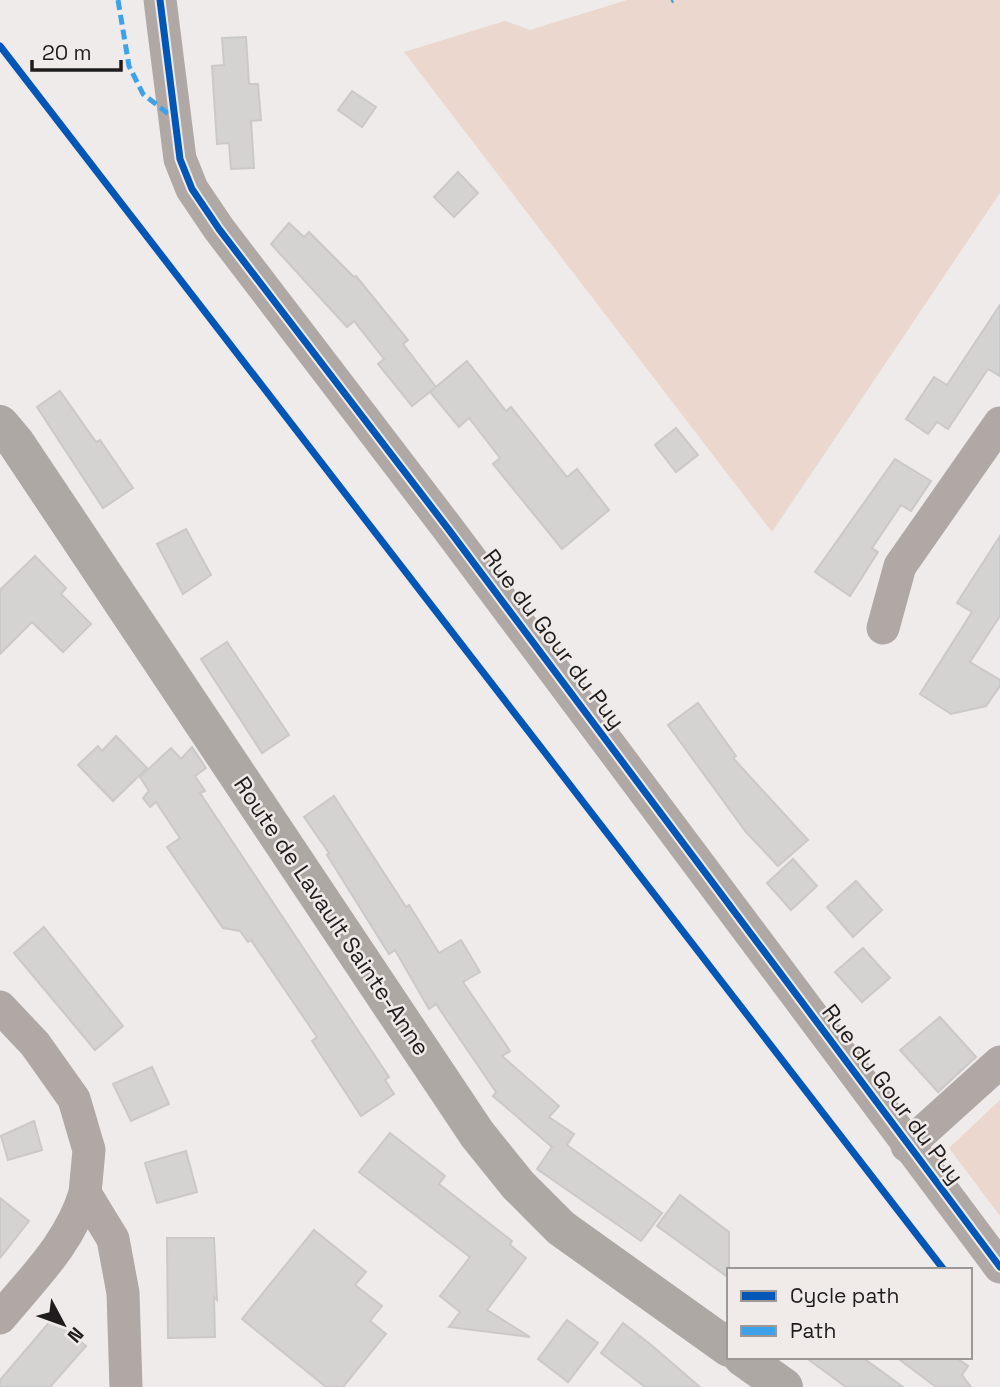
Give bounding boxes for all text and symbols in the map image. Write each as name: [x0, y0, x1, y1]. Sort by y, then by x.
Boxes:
scale bar: [32, 28, 121, 72]
text: 20 m: [42, 39, 92, 66]
street label: Rue du Gour du Puy: [476, 543, 632, 735]
street label: Route de Lavault Sainte-Anne: [227, 771, 437, 1061]
street label: Rue du Gour du Puy: [815, 998, 971, 1190]
legend: [727, 1268, 972, 1359]
text: Cycle path: [790, 1282, 899, 1309]
north arrow: [28, 1289, 98, 1359]
text: Path: [790, 1317, 836, 1344]
text: N: [62, 1322, 89, 1348]

